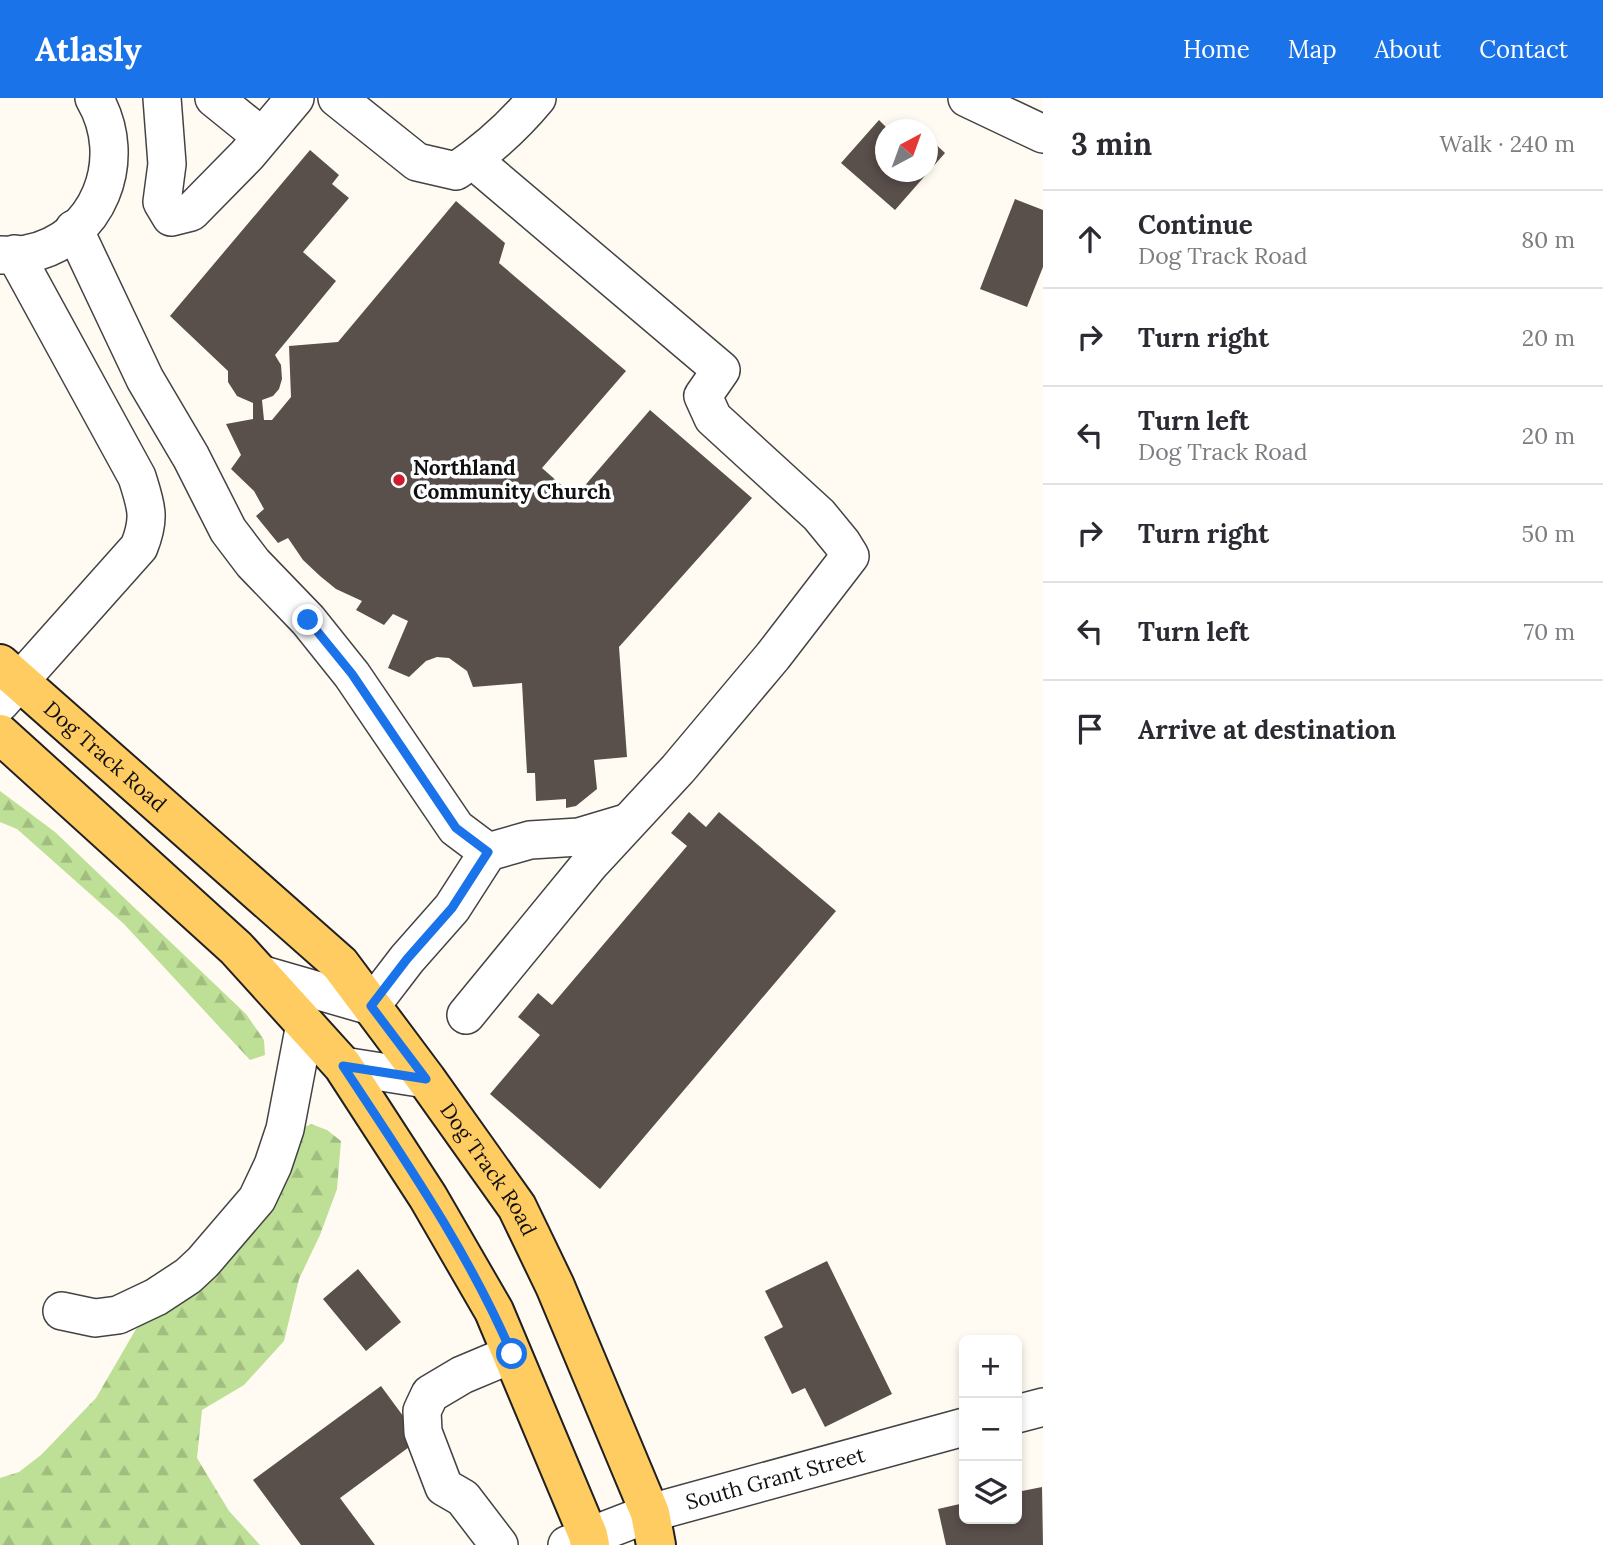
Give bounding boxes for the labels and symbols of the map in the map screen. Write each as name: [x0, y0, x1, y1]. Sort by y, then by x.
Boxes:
north arrow: [875, 119, 938, 182]
place label: Northland Community Church: [413, 454, 611, 505]
marker: Northland Community Church: [391, 472, 407, 488]
route end: [292, 604, 323, 635]
street label: Dog Track Road: [38, 695, 172, 818]
street label: Dog Track Road: [434, 1097, 543, 1240]
route start: [496, 1338, 527, 1369]
street label: South Grant Street: [683, 1441, 869, 1516]

